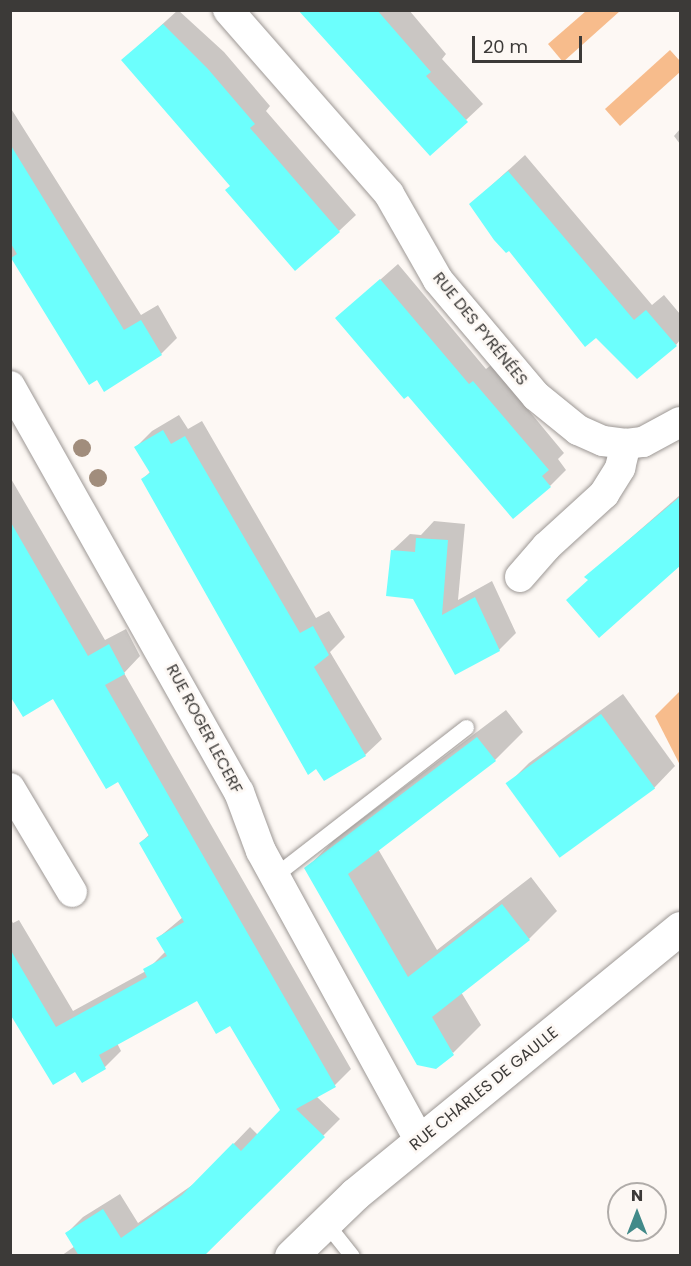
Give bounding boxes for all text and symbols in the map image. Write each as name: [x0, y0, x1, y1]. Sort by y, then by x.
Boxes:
scale bar: [475, 24, 584, 62]
text: 20 m: [483, 34, 528, 59]
street label: RUE DES PYRÉNÉES: [429, 269, 531, 389]
street label: RUE ROGER LECERF: [162, 661, 246, 797]
street label: RUE CHARLES DE GAULLE: [406, 1023, 562, 1155]
north arrow: [607, 1182, 667, 1242]
text: N: [631, 1184, 643, 1207]

